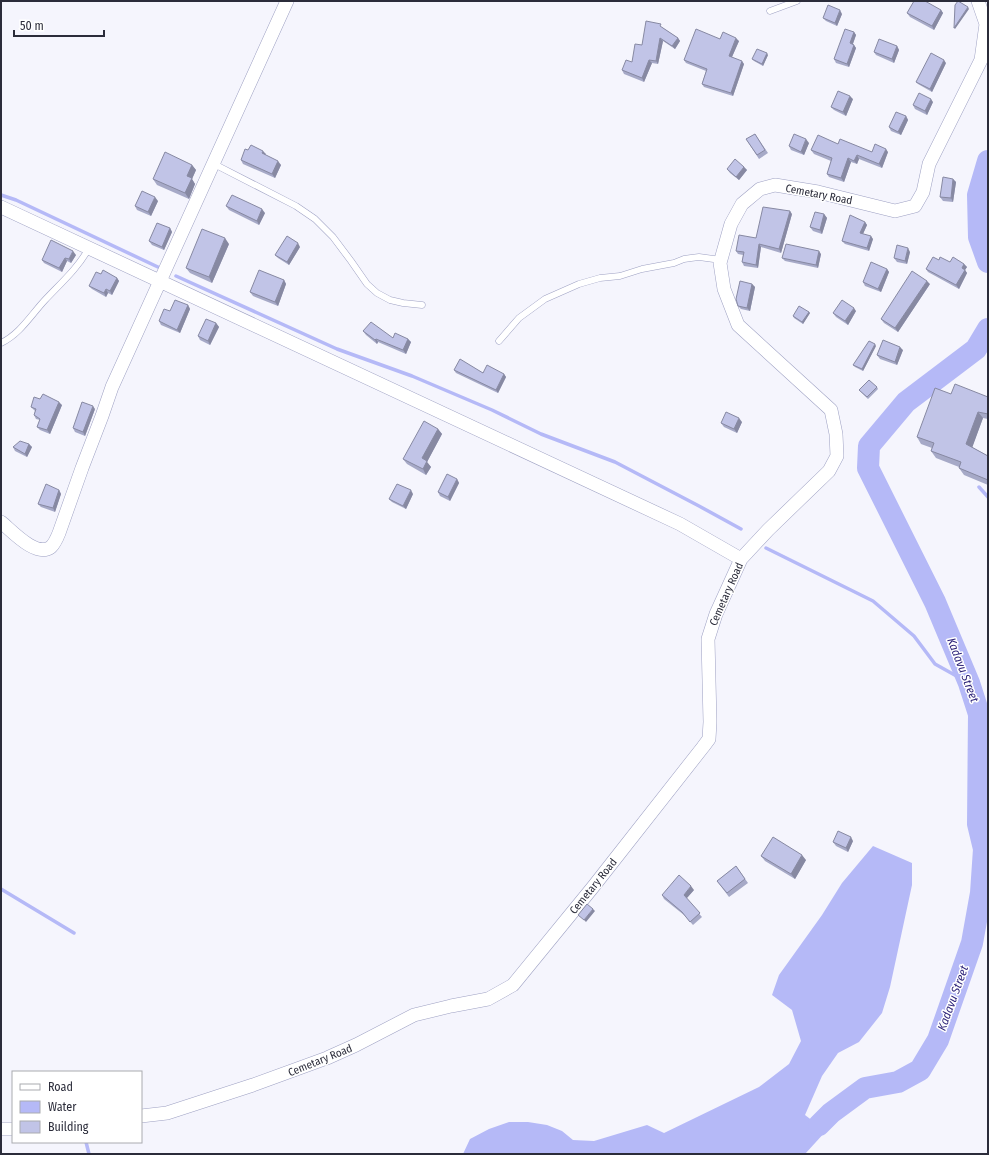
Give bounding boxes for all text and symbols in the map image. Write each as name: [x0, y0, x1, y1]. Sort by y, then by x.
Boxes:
scale bar: [14, 12, 104, 38]
text: 50 m: [20, 19, 44, 33]
street label: Cemetary Road: [784, 182, 853, 207]
street label: Cemetary Road: [707, 561, 746, 628]
water label: Kadavu Street: [944, 636, 982, 704]
street label: Cemetary Road: [567, 856, 620, 917]
water label: Kadavu Street: [935, 964, 971, 1032]
street label: Cemetary Road: [286, 1042, 354, 1079]
legend: [12, 1071, 142, 1143]
text: Road: [48, 1080, 73, 1094]
text: Water: [48, 1100, 77, 1114]
text: Building: [48, 1120, 89, 1134]

